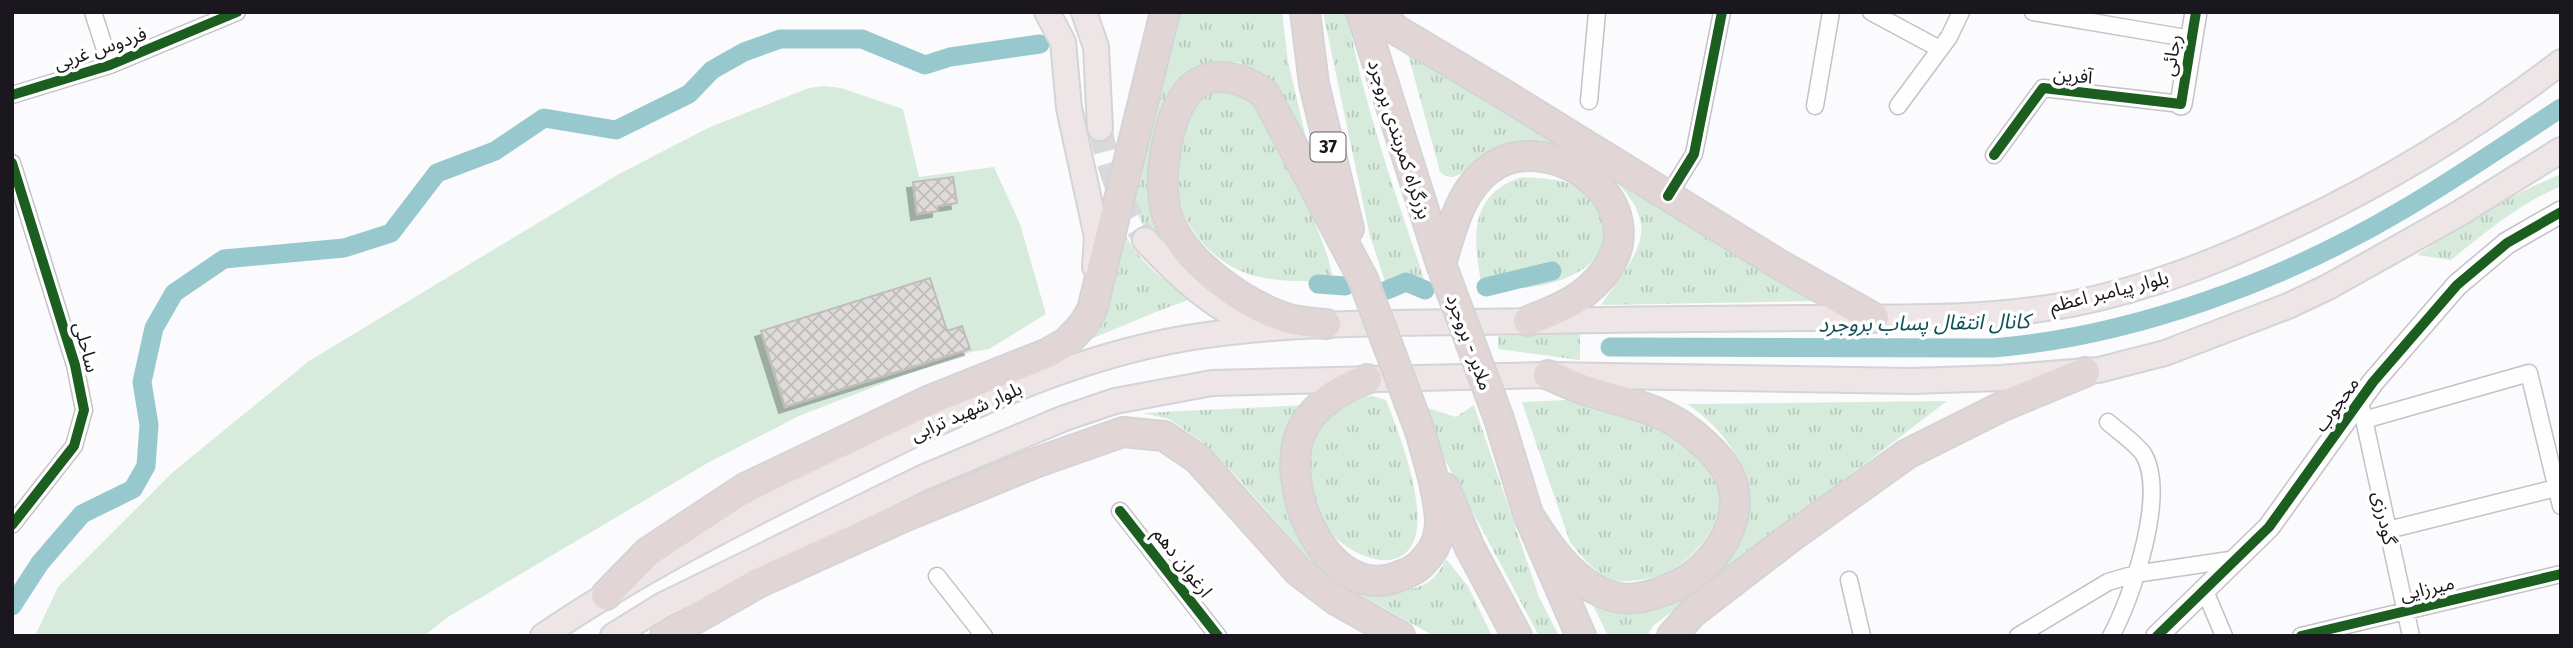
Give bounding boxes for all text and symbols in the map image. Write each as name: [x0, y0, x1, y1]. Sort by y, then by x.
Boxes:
street label: فردوس غربی: [51, 22, 150, 75]
street label: رجائی: [2157, 32, 2186, 78]
street label: بزرگراه کمربندی بروجرد: [1363, 57, 1436, 222]
street label: آفرین: [2052, 62, 2095, 89]
road number: 37: [1310, 132, 1346, 162]
street label: بلوار پیامبر اعظم: [2047, 266, 2172, 320]
street label: ملایر - بروجرد: [1442, 291, 1498, 393]
water label: کانال انتقال پساب بروجرد: [1818, 308, 2034, 339]
street label: ساحلی: [69, 319, 104, 375]
street label: محجوب: [2309, 372, 2364, 436]
street label: بلوار شهید ترابی: [907, 377, 1025, 446]
street label: گودرزی: [2368, 489, 2402, 548]
street label: ارغوان دهم: [1146, 523, 1217, 604]
street label: میرزایی: [2398, 571, 2457, 606]

